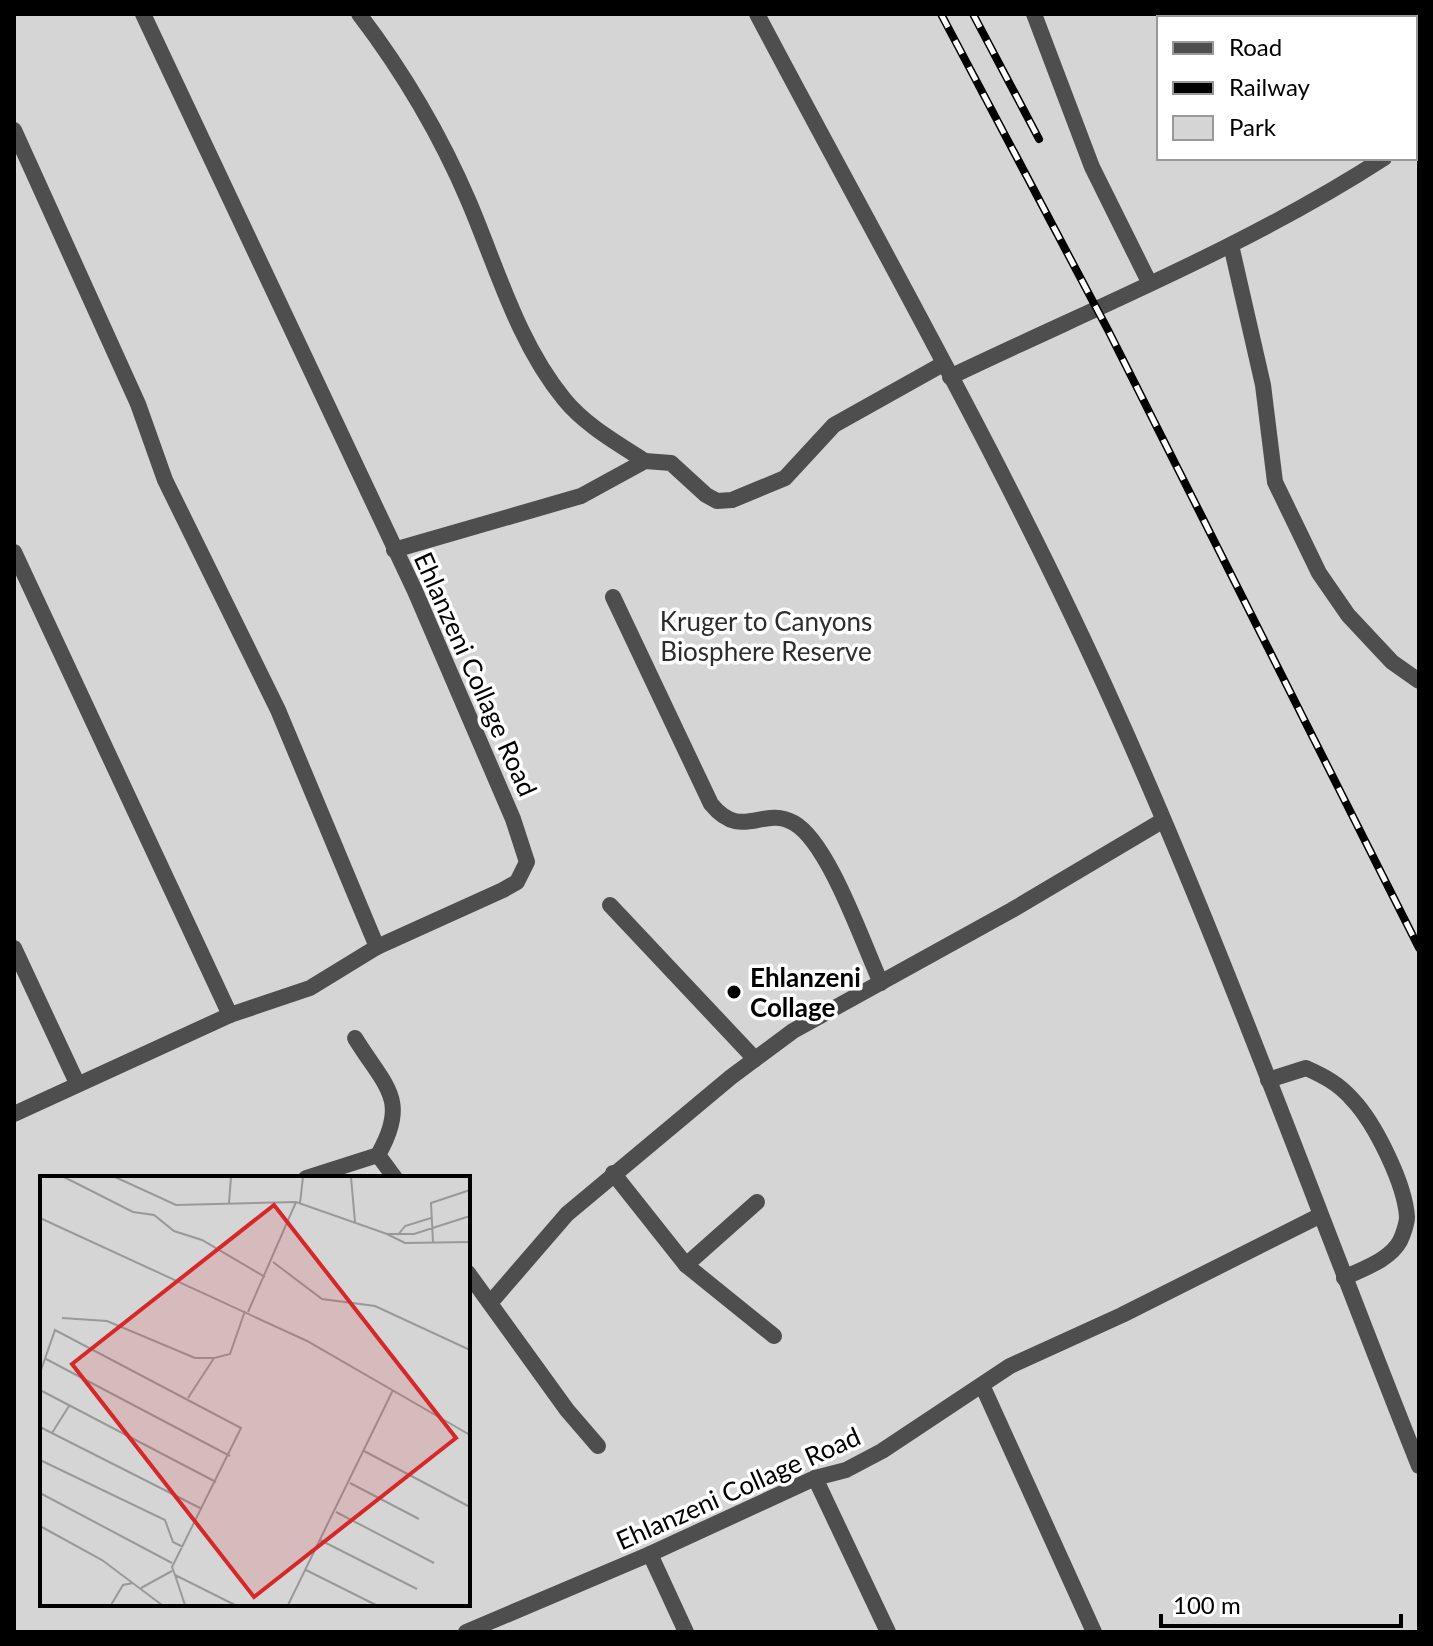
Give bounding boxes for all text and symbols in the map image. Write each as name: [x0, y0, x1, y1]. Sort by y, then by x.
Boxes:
legend: [1157, 16, 1417, 160]
text: Road: [1229, 32, 1282, 61]
text: Railway: [1229, 72, 1311, 101]
text: Park: [1229, 112, 1277, 141]
street label: Ehlanzeni Collage Road: [408, 547, 544, 801]
park label: Kruger to Canyons Biosphere Reserve: [660, 605, 872, 667]
place label: Ehlanzeni Collage: [750, 961, 861, 1023]
marker: Ehlanzeni Collage: [725, 983, 743, 1001]
inset map: [40, 1176, 470, 1606]
street label: Ehlanzeni Collage Road: [611, 1420, 865, 1556]
scale bar: [1161, 1578, 1401, 1628]
text: 100 m: [1173, 1590, 1241, 1619]

